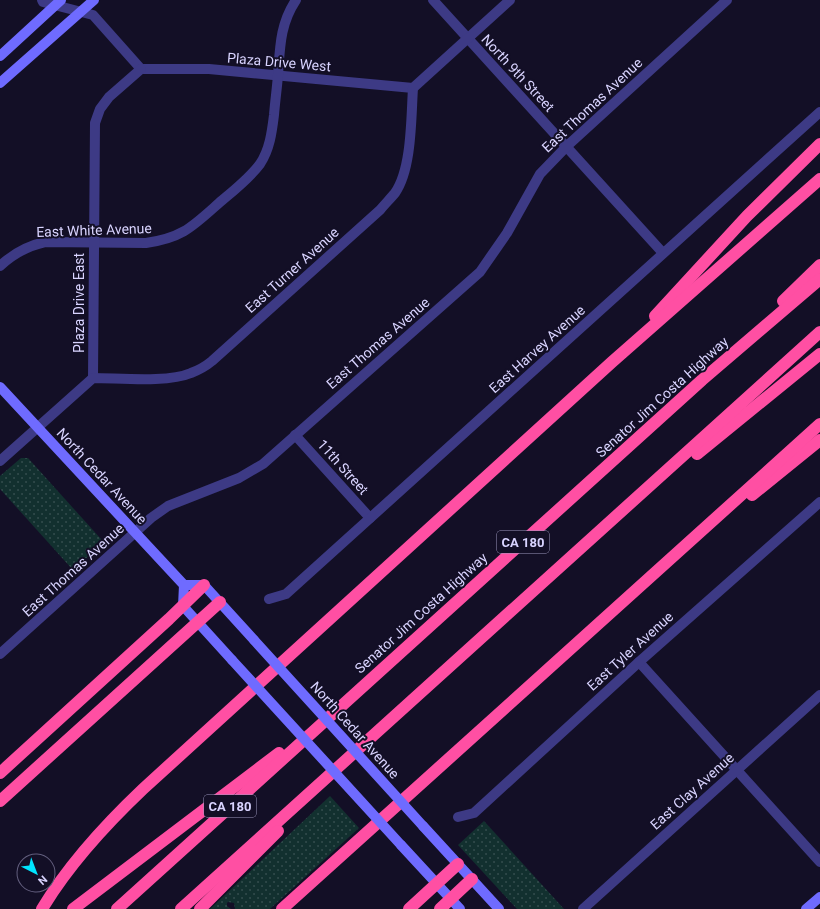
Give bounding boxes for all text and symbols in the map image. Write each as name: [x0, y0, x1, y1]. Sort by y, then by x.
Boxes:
street label: North 9th Street: [478, 31, 558, 115]
street label: Plaza Drive West: [226, 49, 332, 75]
street label: East Thomas Avenue: [539, 54, 645, 156]
street label: East White Avenue: [36, 220, 152, 240]
street label: East Turner Avenue: [242, 224, 342, 316]
street label: Plaza Drive East: [71, 252, 87, 353]
street label: East Thomas Avenue: [323, 294, 433, 392]
street label: East Harvey Avenue: [486, 302, 588, 396]
street label: Senator Jim Costa Highway: [593, 333, 732, 461]
street label: North Cedar Avenue: [54, 425, 150, 527]
street label: 11th Street: [314, 436, 372, 498]
street label: East Thomas Avenue: [19, 520, 127, 620]
road number: CA 180: [497, 531, 549, 553]
street label: Senator Jim Costa Highway: [352, 549, 491, 677]
street label: East Tyler Avenue: [584, 608, 676, 694]
street label: North Cedar Avenue: [307, 678, 403, 782]
street label: East Clay Avenue: [647, 749, 737, 833]
road number: CA 180: [204, 795, 256, 817]
north arrow: [16, 853, 56, 893]
text: N: [35, 873, 50, 888]

